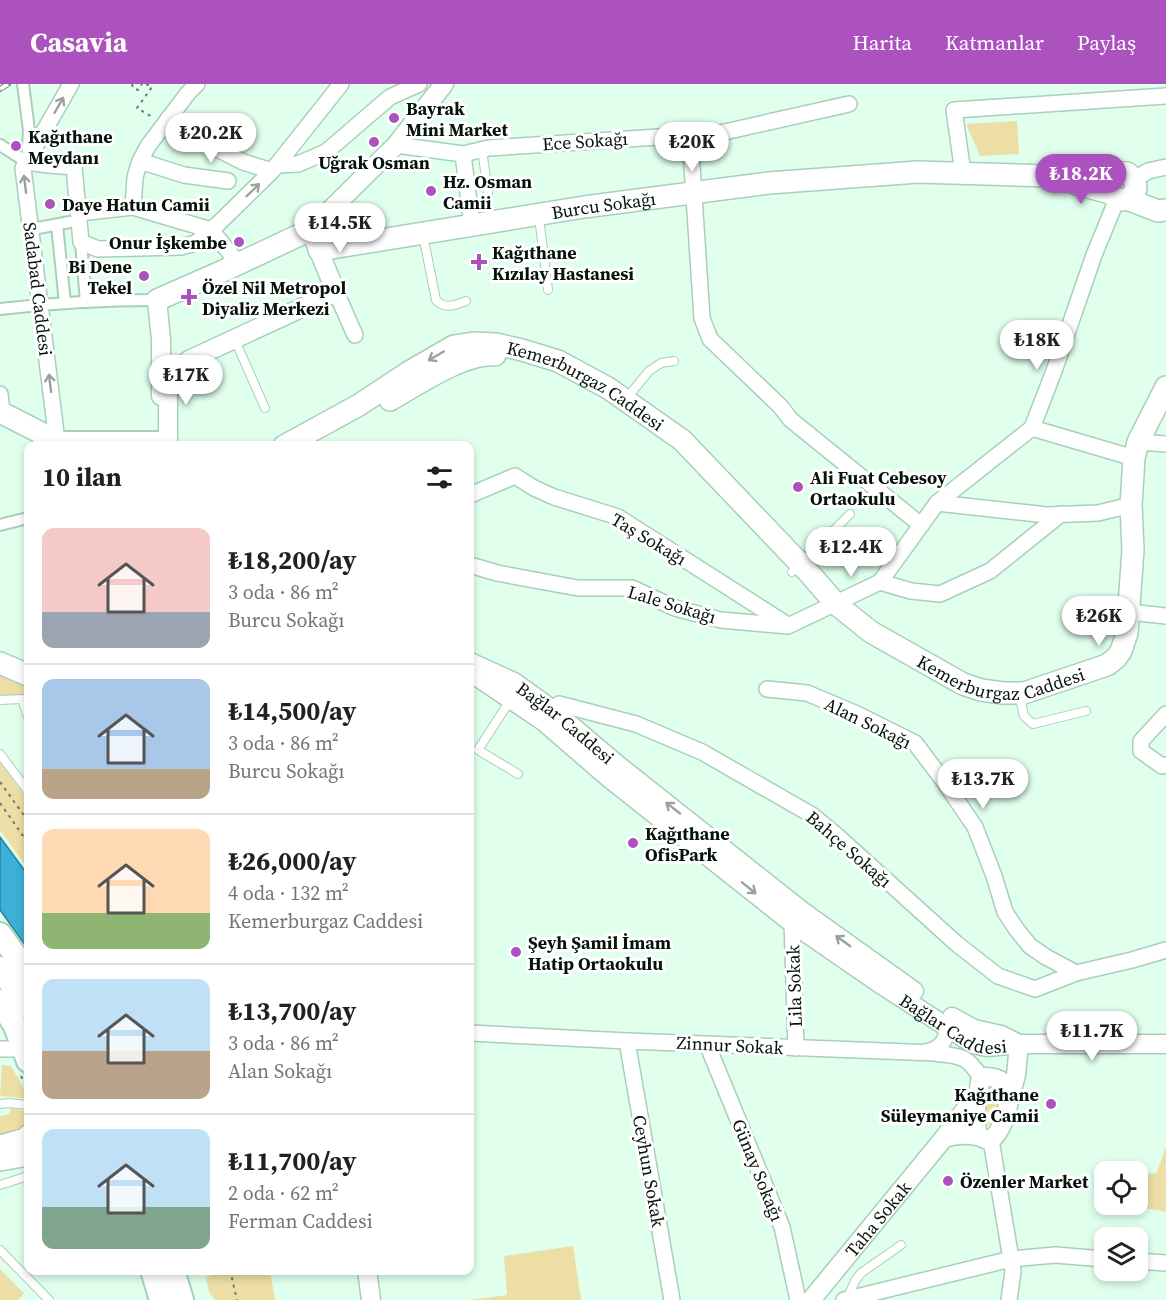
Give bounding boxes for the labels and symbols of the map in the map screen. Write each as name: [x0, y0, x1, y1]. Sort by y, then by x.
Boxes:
one-way arrow: [54, 96, 65, 114]
place label: Bayrak Mini Market: [406, 96, 508, 142]
marker: Bayrak Mini Market: [387, 111, 401, 125]
pin: ₺20.2K: [162, 113, 260, 164]
pin: ₺20K: [656, 122, 728, 173]
place label: Kağıthane Meydanı: [28, 124, 113, 170]
street label: Ece Sokağı: [542, 126, 628, 156]
marker: Uğrak Osman: [367, 135, 381, 149]
marker: Kağıthane Meydanı: [9, 139, 23, 153]
place label: Uğrak Osman: [318, 150, 430, 175]
pin: ₺18.2K: [1032, 154, 1130, 205]
place label: Hz. Osman Camii: [443, 169, 532, 215]
one-way arrow: [19, 175, 30, 195]
one-way arrow: [246, 183, 261, 197]
marker: Hz. Osman Camii: [424, 184, 438, 198]
street label: Burcu Sokağı: [550, 185, 657, 225]
place label: Daye Hatun Camii: [62, 192, 210, 217]
marker: Daye Hatun Camii: [43, 197, 57, 211]
pin: ₺14.5K: [291, 203, 389, 254]
street label: Sadabad Caddesi: [17, 221, 59, 357]
place label: Onur İşkembe: [109, 230, 227, 255]
marker: Onur İşkembe: [232, 235, 246, 249]
place label: Kağıthane Kızılay Hastanesi: [492, 240, 634, 286]
marker: Kağıthane Kızılay Hastanesi: [470, 253, 488, 271]
place label: Bi Dene Tekel: [68, 254, 132, 300]
marker: Bi Dene Tekel: [137, 269, 151, 283]
place label: Özel Nil Metropol Diyaliz Merkezi: [202, 275, 346, 321]
marker: Özel Nil Metropol Diyaliz Merkezi: [180, 288, 198, 306]
pin: ₺18K: [1001, 320, 1073, 371]
street label: Kemerburgaz Caddesi: [504, 334, 669, 436]
one-way arrow: [428, 350, 445, 362]
pin: ₺17K: [150, 355, 222, 406]
one-way arrow: [45, 373, 56, 393]
place label: Ali Fuat Cebesoy Ortaokulu: [810, 465, 947, 511]
marker: Ali Fuat Cebesoy Ortaokulu: [791, 480, 805, 494]
street label: Taş Sokağı: [607, 507, 691, 571]
pin: ₺12.4K: [802, 527, 900, 578]
street label: Lale Sokağı: [625, 579, 719, 629]
pin: ₺26K: [1063, 596, 1135, 647]
street label: Kemerburgaz Caddesi: [913, 648, 1088, 706]
street label: Bağlar Caddesi: [512, 675, 620, 769]
street label: Alan Sokağı: [820, 691, 916, 755]
pin: ₺13.7K: [934, 759, 1032, 810]
one-way arrow: [665, 802, 681, 815]
street label: Bahçe Sokağı: [801, 805, 897, 893]
place label: Kağıthane OfisPark: [645, 821, 730, 867]
marker: Kağıthane OfisPark: [626, 836, 640, 850]
one-way arrow: [741, 882, 757, 895]
place label: Şeyh Şamil İmam Hatip Ortaokulu: [528, 930, 671, 976]
one-way arrow: [836, 935, 852, 947]
street label: Lila Sokak: [780, 944, 808, 1028]
marker: Şeyh Şamil İmam Hatip Ortaokulu: [509, 945, 523, 959]
street label: Bağlar Caddesi: [895, 987, 1008, 1060]
pin: ₺11.7K: [1043, 1011, 1141, 1062]
street label: Zinnur Sokak: [676, 1030, 784, 1060]
place label: Kağıthane Süleymaniye Camii: [881, 1082, 1039, 1128]
marker: Kağıthane Süleymaniye Camii: [1044, 1097, 1058, 1111]
street label: Ceyhun Sokak: [627, 1113, 671, 1229]
street label: Günay Sokağı: [726, 1115, 790, 1225]
place label: Özenler Market: [960, 1169, 1089, 1194]
marker: Özenler Market: [941, 1174, 955, 1188]
street label: Taha Sokak: [839, 1176, 916, 1262]

